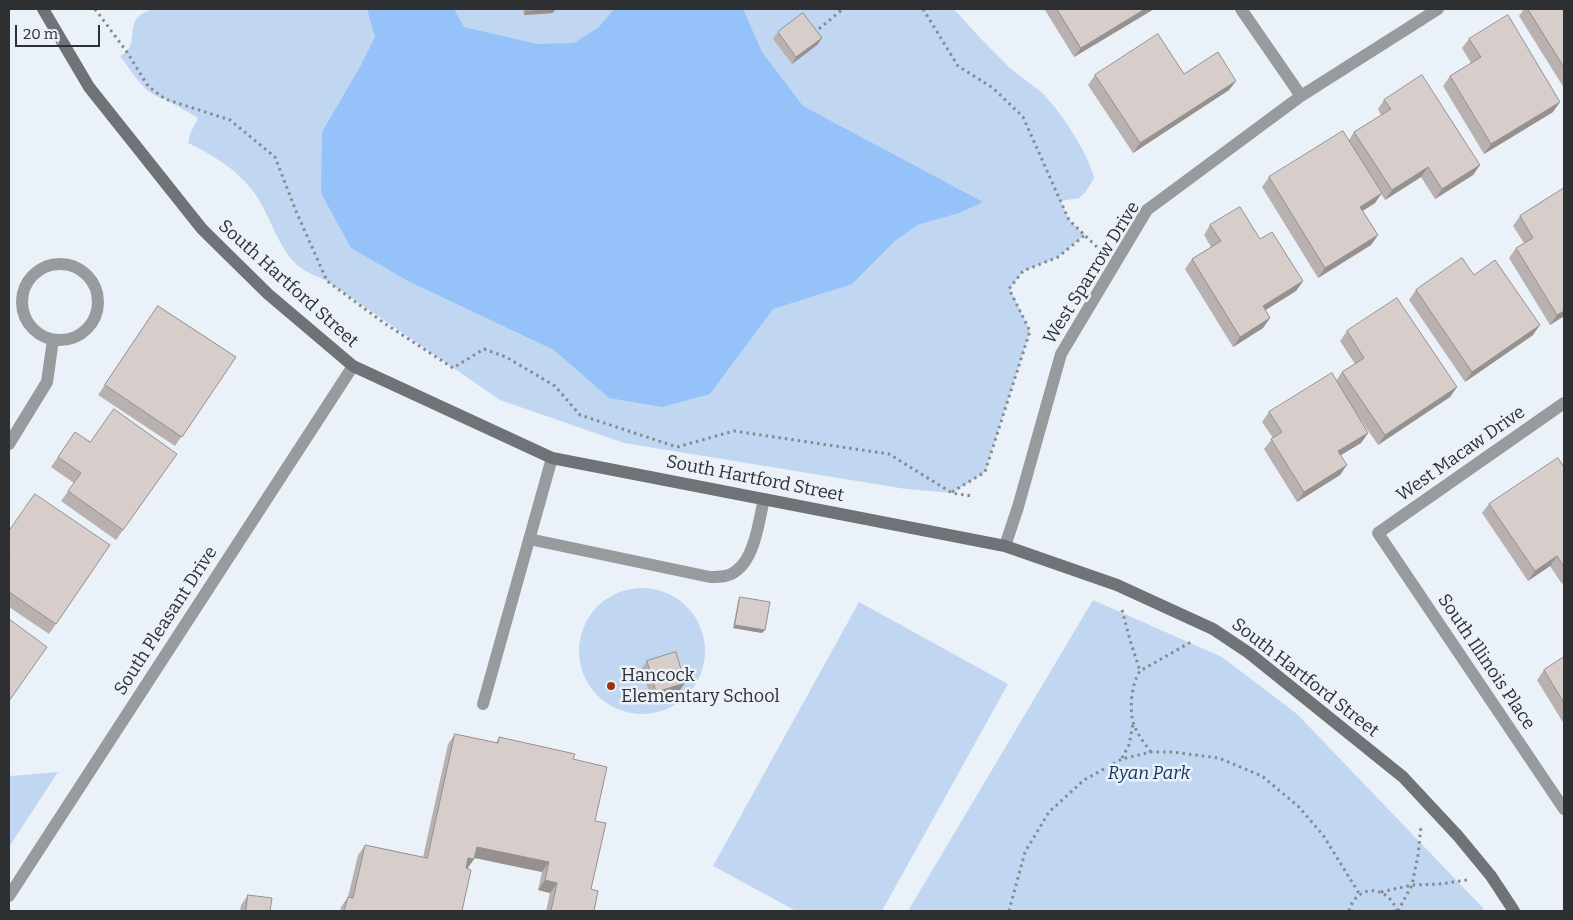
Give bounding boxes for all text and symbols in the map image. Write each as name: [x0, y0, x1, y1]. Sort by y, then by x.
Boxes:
scale bar: [18, 15, 102, 47]
text: 20 m: [23, 25, 58, 43]
street label: West Sparrow Drive: [1039, 198, 1145, 348]
street label: South Hartford Street: [214, 216, 362, 352]
street label: West Macaw Drive: [1393, 402, 1529, 506]
street label: South Hartford Street: [664, 451, 846, 507]
street label: South Pleasant Drive: [110, 543, 222, 699]
street label: South Illinois Place: [1433, 590, 1539, 734]
street label: South Hartford Street: [1227, 614, 1383, 742]
place label: Hancock Elementary School: [621, 665, 780, 708]
marker: Hancock Elementary School: [605, 680, 617, 692]
park label: Ryan Park: [1108, 763, 1190, 785]

